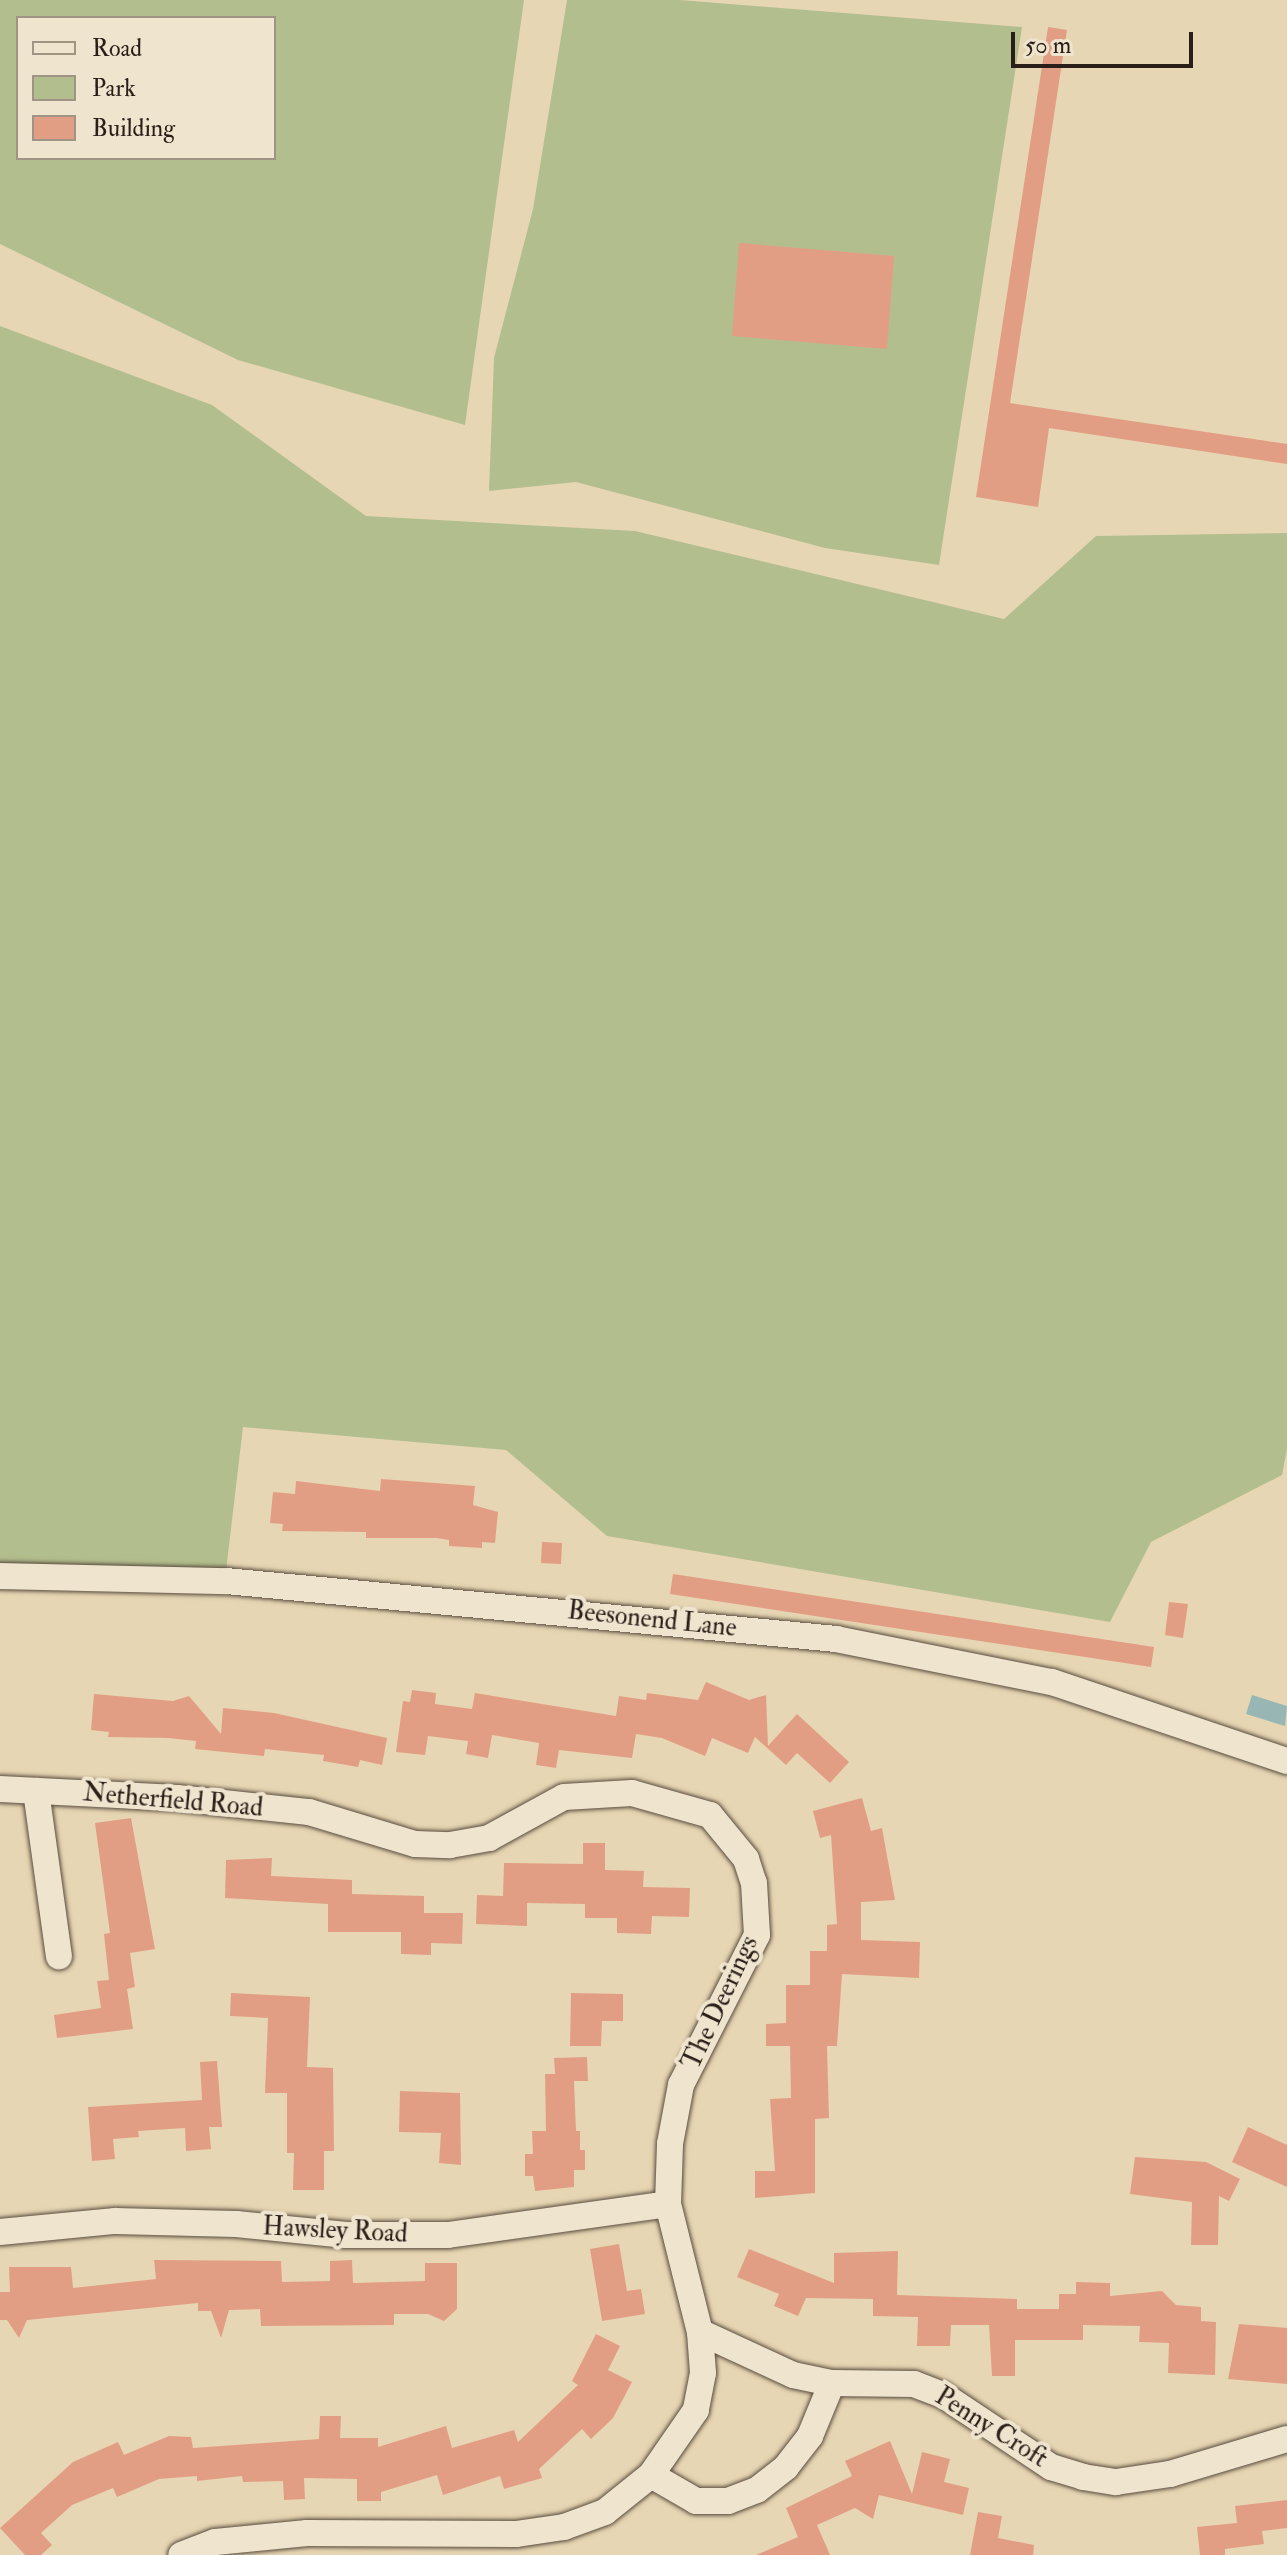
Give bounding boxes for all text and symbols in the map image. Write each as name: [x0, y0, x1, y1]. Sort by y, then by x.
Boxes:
legend: [16, 16, 276, 160]
scale bar: [1015, 16, 1197, 66]
text: 50 m: [1025, 30, 1071, 61]
text: Road: [92, 33, 142, 64]
text: Park: [92, 73, 136, 104]
text: Building: [92, 113, 175, 144]
street label: Beesonend Lane: [566, 1596, 738, 1644]
street label: Netherfield Road: [82, 1778, 264, 1824]
street label: The Deerings: [676, 1931, 766, 2075]
street label: Hawsley Road: [262, 2212, 408, 2250]
street label: Penny Croft: [929, 2381, 1053, 2475]

